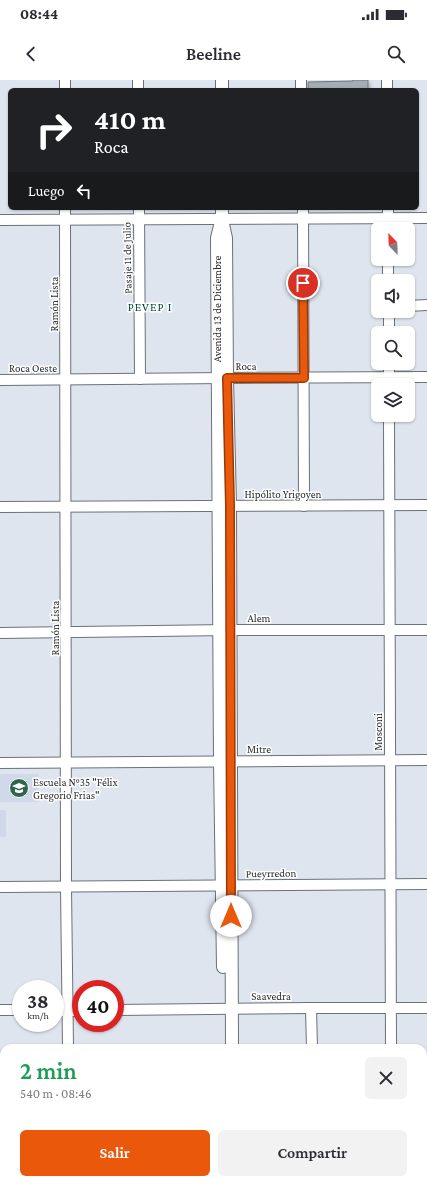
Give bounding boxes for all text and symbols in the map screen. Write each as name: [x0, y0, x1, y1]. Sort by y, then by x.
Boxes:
text: 08:44: [20, 6, 58, 22]
icon: back: [20, 43, 42, 65]
icon: search: [385, 43, 407, 65]
text: Beeline: [186, 44, 241, 64]
icon: right: [28, 104, 80, 156]
text: 410 m: [94, 104, 166, 135]
text: Roca: [94, 137, 129, 157]
icon: left: [73, 180, 95, 202]
text: Luego: [28, 183, 65, 199]
street label: Pasaje 11 de Julio: [120, 221, 135, 294]
north arrow: [371, 222, 415, 266]
map controls: [371, 222, 415, 422]
street label: Avenida 13 de Diciembre: [211, 256, 223, 362]
pin: [286, 266, 320, 300]
icon: arrive: [292, 272, 314, 294]
button: sound: [371, 274, 415, 318]
street label: Ramón Lista: [48, 277, 60, 331]
district label: PEVEP I: [128, 300, 172, 314]
button: search: [371, 326, 415, 370]
street label: Roca: [235, 360, 257, 372]
street label: Roca Oeste: [9, 362, 57, 374]
button: layers: [371, 378, 415, 422]
street label: Hipólito Yrigoyen: [245, 488, 322, 501]
street label: Ramón Lista: [49, 601, 61, 655]
street label: Alem: [248, 612, 271, 624]
street label: Mosconi: [372, 713, 384, 751]
street label: Mitre: [247, 743, 271, 755]
place label: Escuela N°35 "Félix Gregorio Frias": [33, 776, 118, 802]
school or university icon: Escuela N°35 "Félix Gregorio Frias": [8, 777, 30, 799]
street label: Pueyrredon: [245, 867, 297, 880]
position arrow: [210, 895, 252, 937]
speed limit sign: 40: [72, 980, 124, 1032]
text: 38: [27, 990, 49, 1012]
street label: Saavedra: [251, 990, 291, 1002]
text: km/h: [27, 1010, 49, 1021]
text: 2 min: [20, 1057, 77, 1084]
button: close: [365, 1057, 407, 1099]
text: 540 m · 08:46: [20, 1086, 92, 1101]
button: Salir: [20, 1130, 210, 1176]
button: Compartir: [218, 1130, 407, 1176]

